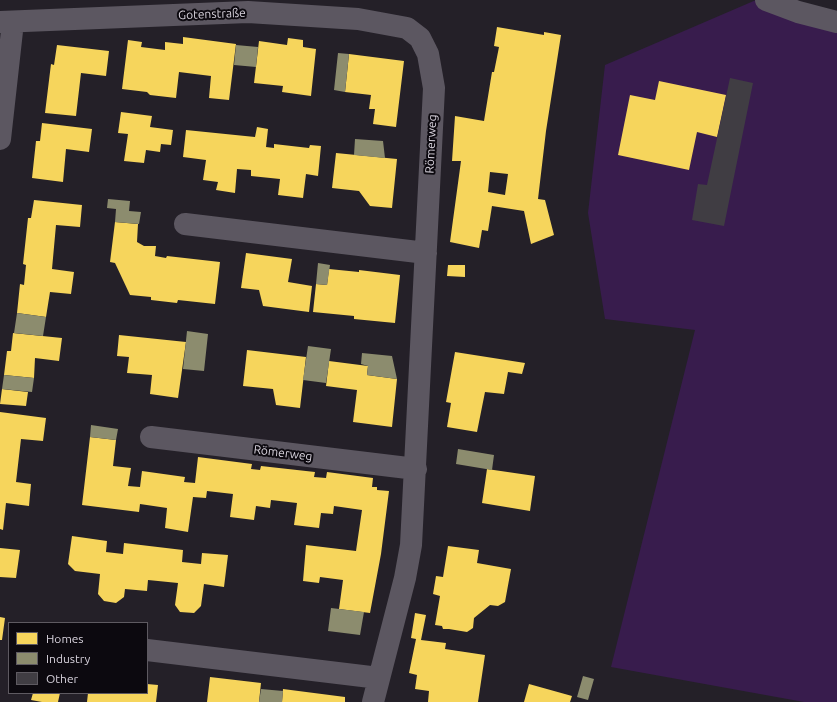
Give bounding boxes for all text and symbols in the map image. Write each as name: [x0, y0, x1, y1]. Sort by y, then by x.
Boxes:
street label: Gotenstraße: [178, 6, 246, 22]
street label: Römerweg: [422, 114, 440, 174]
street label: Römerweg: [253, 442, 313, 464]
legend: [8, 622, 148, 694]
text: Homes: [46, 632, 84, 645]
text: Industry: [46, 652, 90, 665]
text: Other: [46, 672, 78, 685]

